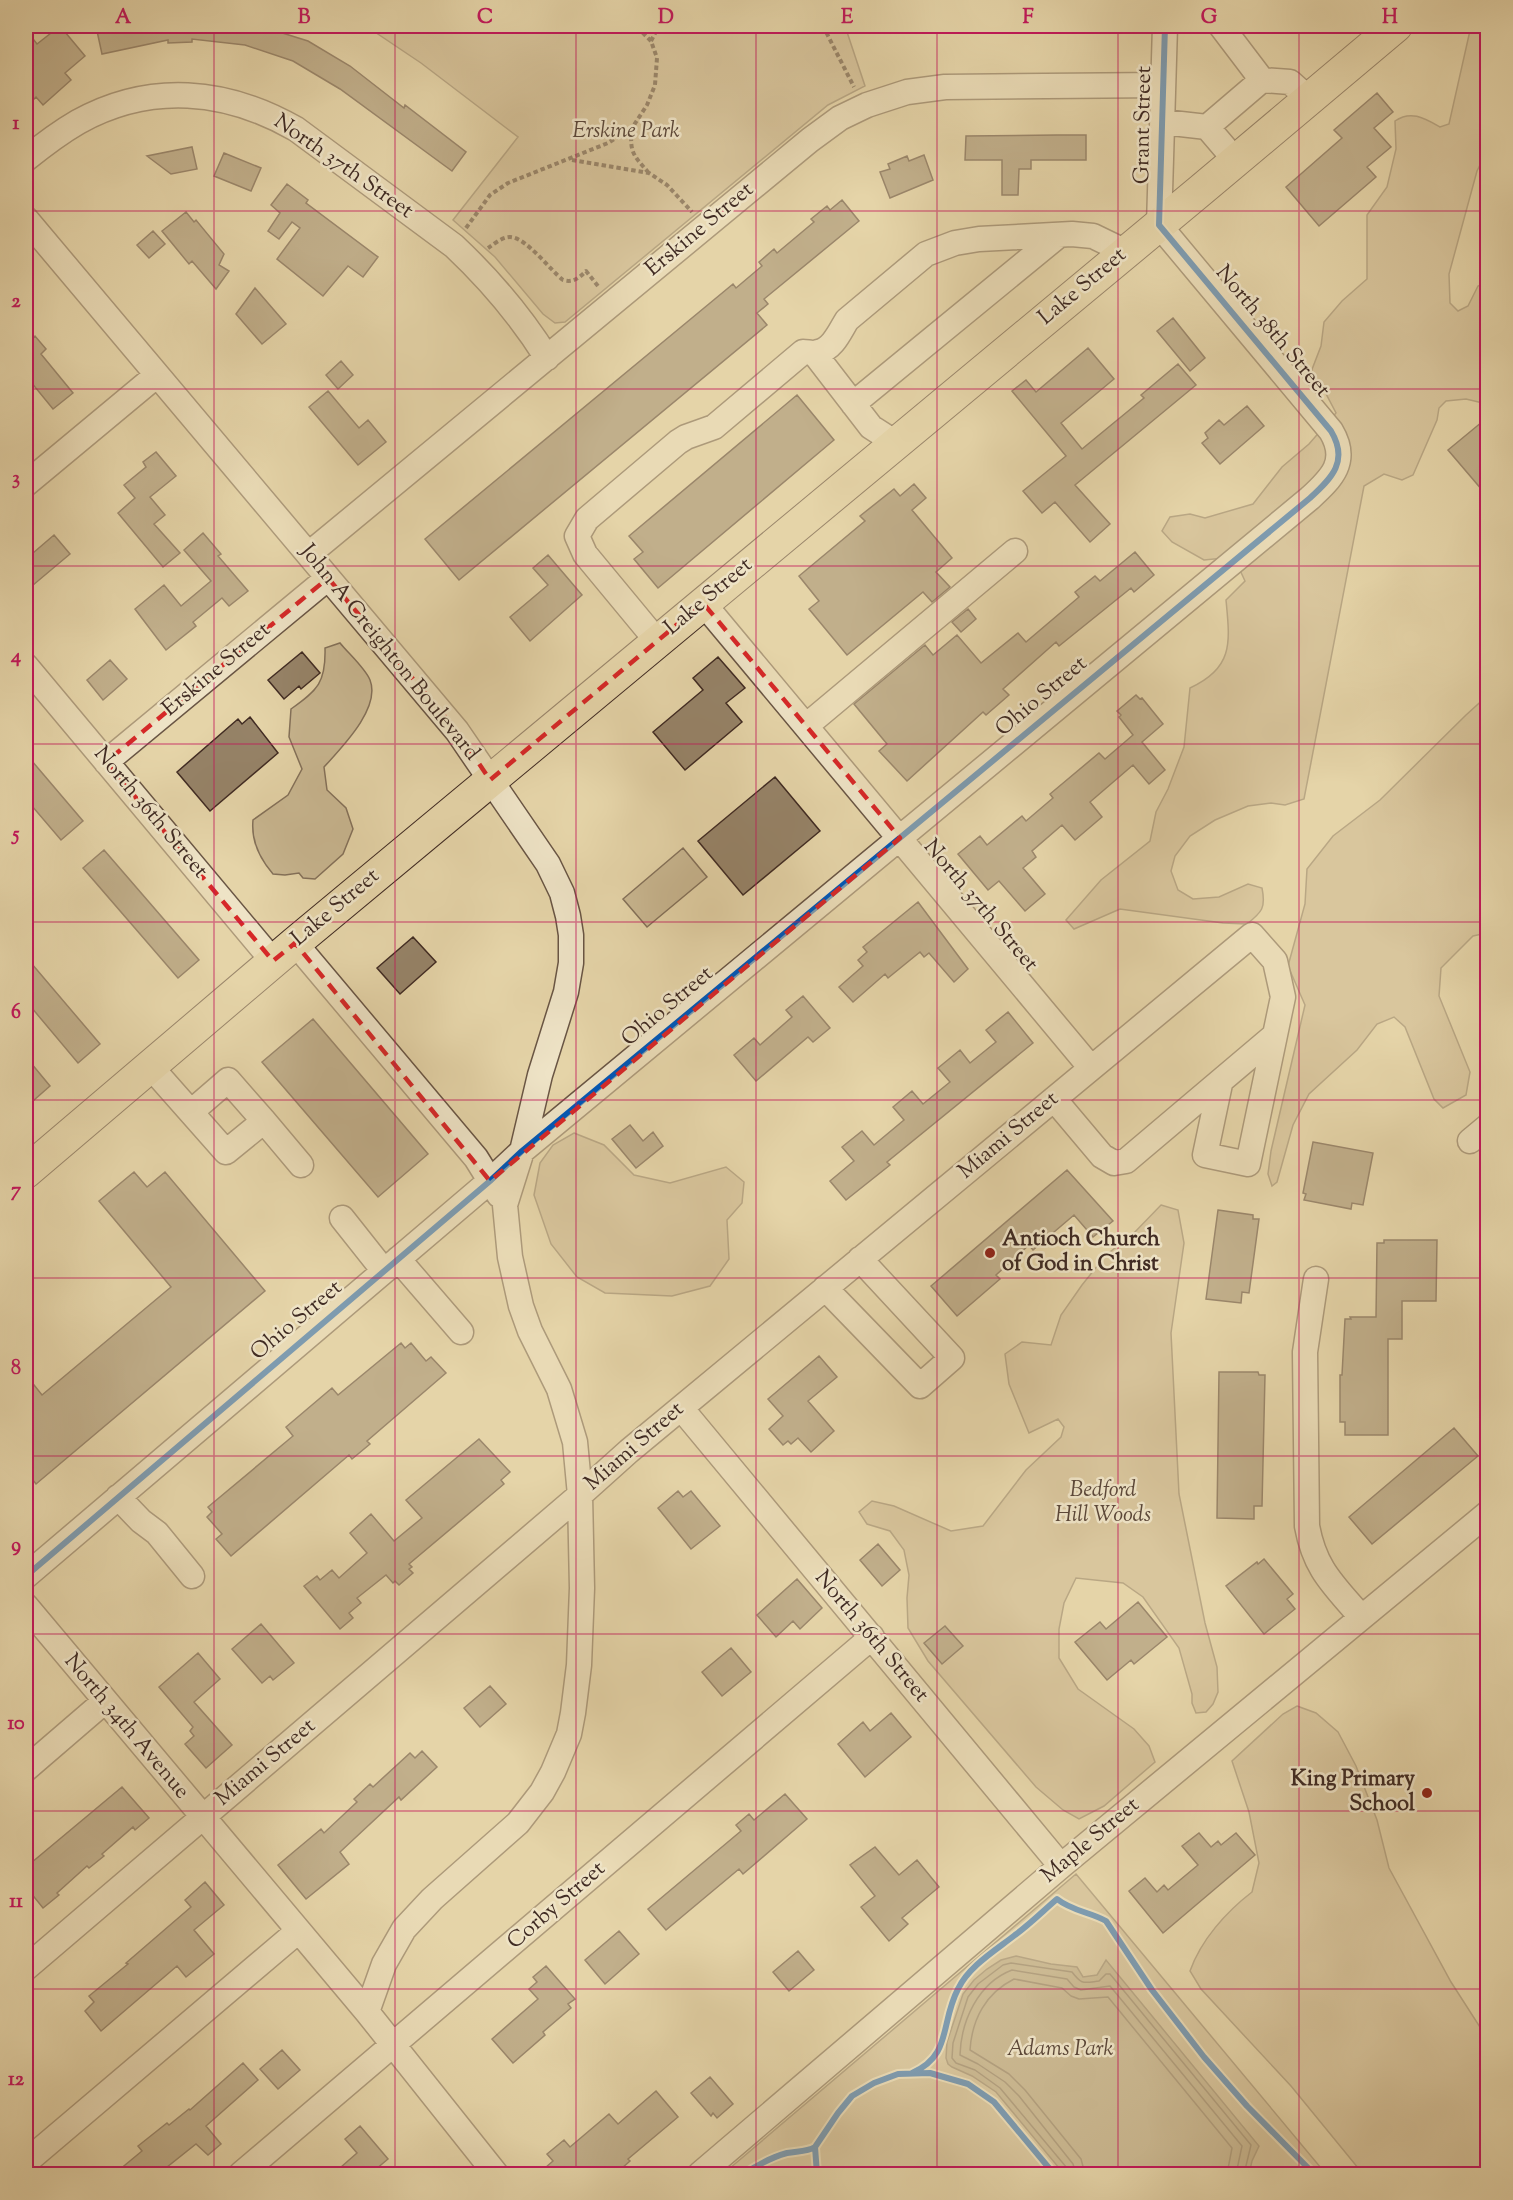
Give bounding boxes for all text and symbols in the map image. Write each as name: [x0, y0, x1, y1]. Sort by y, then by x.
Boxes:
text: A: [115, 4, 132, 33]
text: B: [298, 4, 311, 33]
text: C: [477, 4, 493, 33]
text: D: [658, 4, 674, 33]
text: E: [841, 4, 854, 33]
text: F: [1022, 4, 1034, 33]
text: G: [1201, 4, 1218, 33]
text: H: [1382, 4, 1398, 33]
street label: Grant Street: [1127, 65, 1161, 184]
street label: North 37th Street: [266, 107, 420, 228]
text: 1: [13, 110, 20, 139]
park label: Erskine Park: [572, 116, 680, 148]
street label: Erskine Street: [639, 175, 762, 285]
street label: Lake Street: [1032, 240, 1135, 334]
street label: North 38th Street: [1207, 259, 1337, 406]
text: 2: [11, 288, 21, 317]
text: 3: [12, 465, 20, 494]
street label: John A Creighton Boulevard: [291, 537, 487, 768]
street label: Lake Street: [658, 550, 761, 644]
street label: Erskine Street: [156, 615, 279, 725]
text: 4: [10, 643, 21, 672]
street label: Ohio Street: [989, 649, 1095, 745]
street label: North 36th Street: [85, 740, 215, 886]
text: 5: [11, 821, 20, 850]
street label: North 37th Street: [915, 833, 1045, 980]
street label: Lake Street: [285, 861, 388, 955]
street label: Ohio Street: [615, 959, 721, 1055]
text: 6: [11, 999, 21, 1028]
street label: Miami Street: [952, 1084, 1067, 1188]
text: 7: [11, 1177, 22, 1206]
place label: Antioch Church of God in Christ: [1002, 1224, 1160, 1281]
marker: Antioch Church of God in Christ: [983, 1246, 997, 1260]
street label: Ohio Street: [244, 1273, 350, 1369]
text: 8: [11, 1355, 21, 1384]
street label: Miami Street: [578, 1394, 692, 1499]
park label: Bedford Hill Woods: [1055, 1475, 1151, 1532]
text: 9: [11, 1532, 21, 1561]
street label: North 36th Street: [806, 1564, 936, 1710]
street label: North 34th Avenue: [56, 1647, 196, 1807]
text: 10: [7, 1710, 25, 1739]
street label: Miami Street: [209, 1711, 324, 1815]
place label: King Primary School: [1291, 1764, 1416, 1821]
marker: King Primary School: [1420, 1786, 1434, 1800]
street label: Maple Street: [1035, 1790, 1148, 1892]
street label: Corby Street: [501, 1854, 614, 1958]
text: 11: [9, 1888, 23, 1917]
park label: Adams Park: [1007, 2034, 1113, 2066]
text: 12: [8, 2066, 25, 2095]

